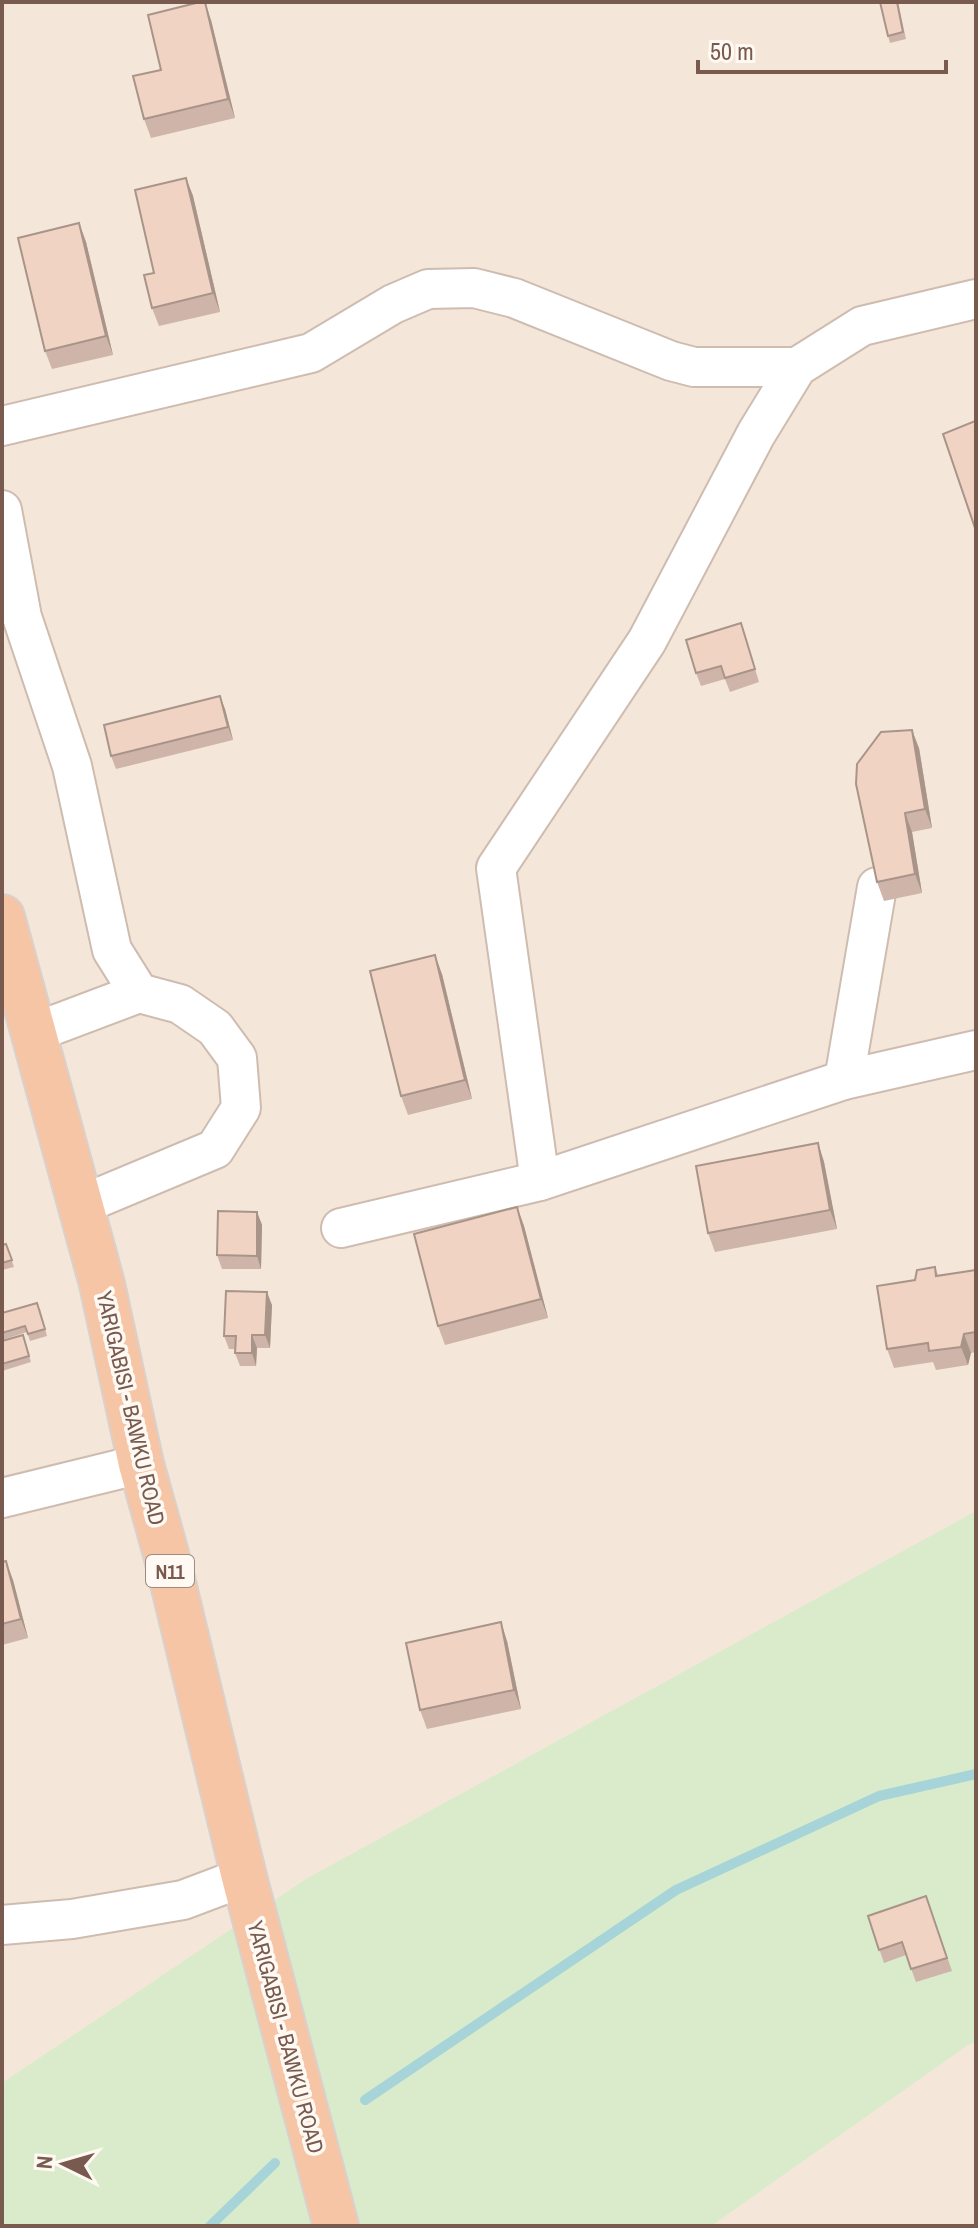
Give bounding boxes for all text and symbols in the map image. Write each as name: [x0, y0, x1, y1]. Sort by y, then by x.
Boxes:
scale bar: [698, 24, 946, 74]
text: 50 m: [710, 35, 754, 67]
street label: YARIGABISI - BAWKU ROAD: [89, 1288, 173, 1528]
road number: N11: [146, 1555, 194, 1587]
street label: YARIGABISI - BAWKU ROAD: [241, 1917, 331, 2157]
north arrow: [24, 2124, 104, 2204]
text: N: [29, 2154, 60, 2170]

